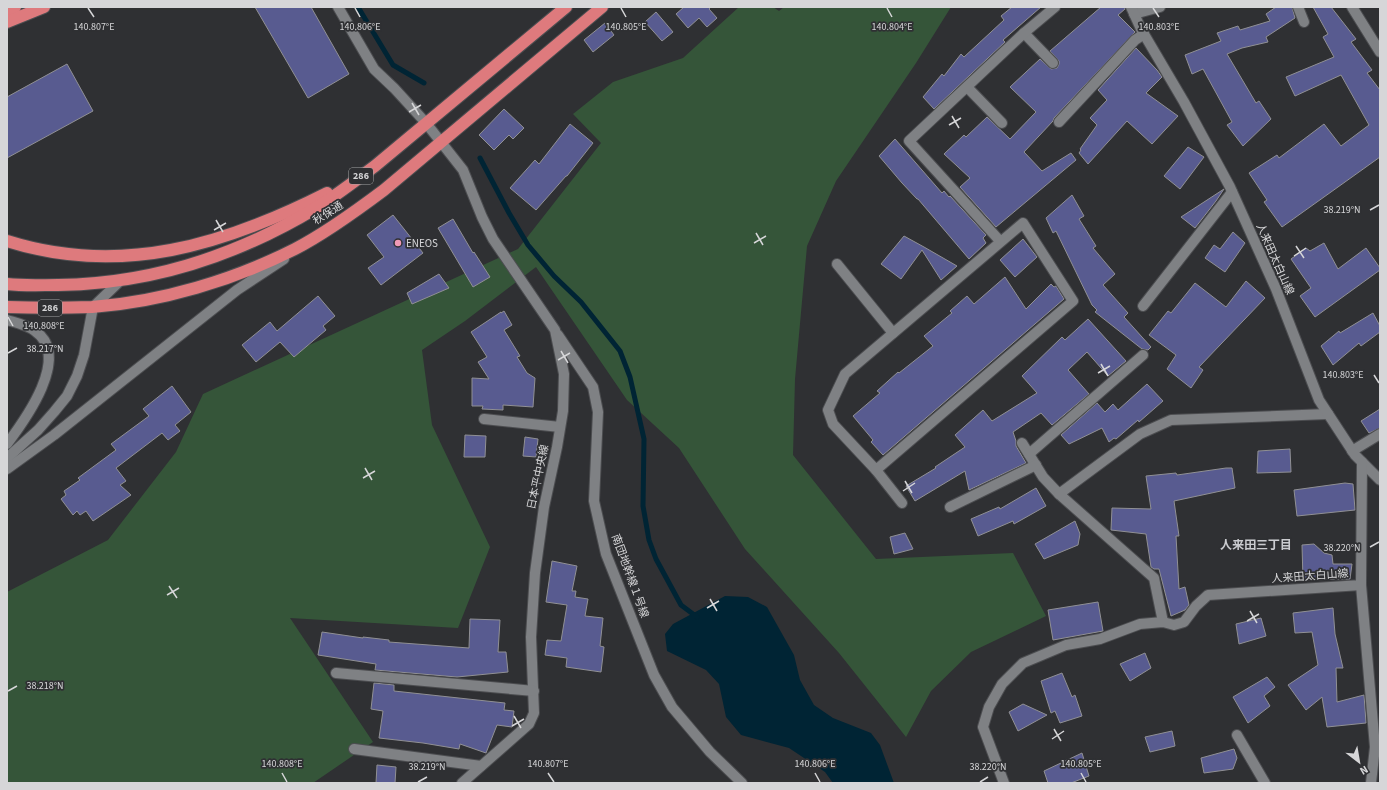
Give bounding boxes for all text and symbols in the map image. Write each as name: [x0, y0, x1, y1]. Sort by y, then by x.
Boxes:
text: 140.807°E: [74, 20, 114, 34]
text: 140.806°E: [340, 20, 380, 34]
text: 140.805°E: [606, 20, 646, 34]
text: 140.804°E: [872, 20, 912, 34]
text: 140.803°E: [1139, 20, 1179, 34]
road number: 286: [349, 168, 373, 184]
street label: 秋保通: [310, 198, 346, 228]
text: 38.219°N: [1323, 203, 1361, 217]
street label: 人来田太白山線: [1252, 221, 1298, 297]
place label: ENEOS: [406, 236, 438, 251]
marker: ENEOS: [393, 238, 403, 248]
road number: 286: [38, 300, 62, 316]
text: 140.808°E: [24, 319, 64, 333]
text: 38.217°N: [26, 342, 64, 356]
text: 140.803°E: [1323, 368, 1363, 382]
street label: 日本平中央線: [524, 443, 552, 511]
street label: 南団地幹線１号線: [608, 532, 652, 620]
district label: 人来田三丁目: [1220, 537, 1292, 554]
text: 38.220°N: [1323, 541, 1361, 555]
street label: 人来田太白山線: [1271, 566, 1349, 586]
text: 38.218°N: [26, 679, 64, 693]
north arrow: [1339, 742, 1379, 782]
text: 140.808°E: [262, 757, 302, 771]
text: 140.807°E: [528, 757, 568, 771]
text: 140.806°E: [795, 757, 835, 771]
text: 140.805°E: [1061, 757, 1101, 771]
text: 38.219°N: [408, 760, 446, 774]
text: 38.220°N: [969, 760, 1007, 774]
text: N: [1357, 762, 1371, 778]

